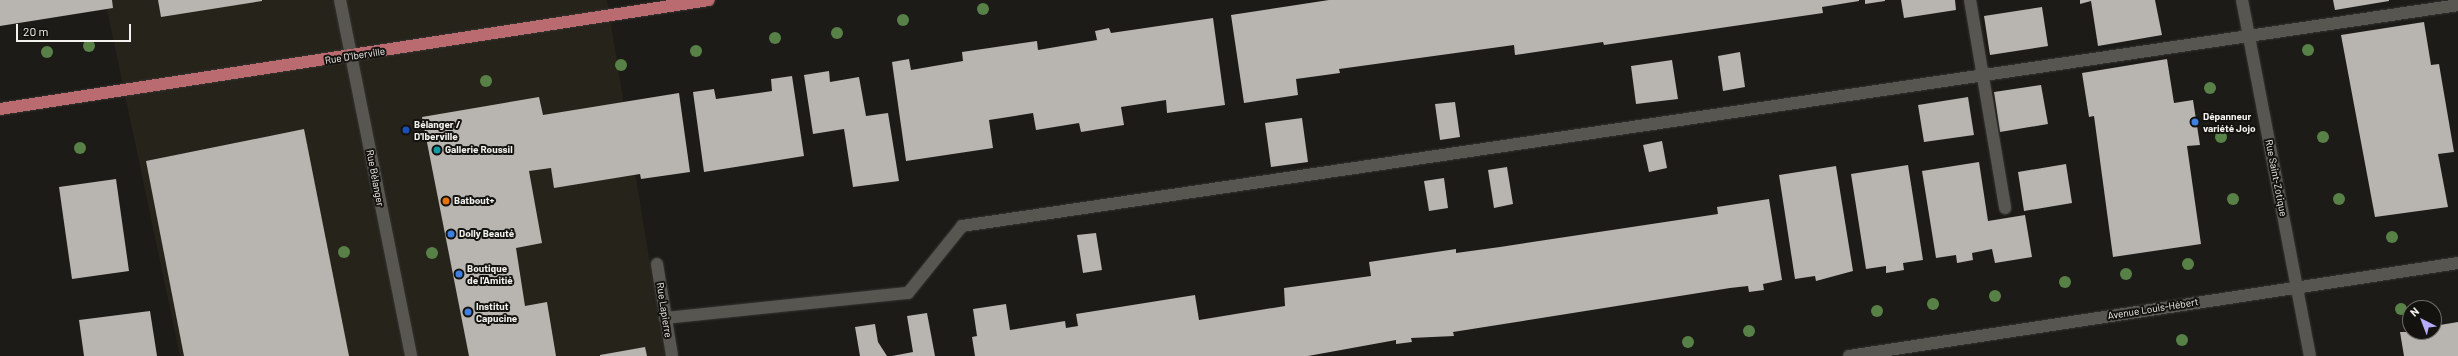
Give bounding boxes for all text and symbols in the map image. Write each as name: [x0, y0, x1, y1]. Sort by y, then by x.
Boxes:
scale bar: [18, 16, 133, 42]
text: 20 m: [23, 24, 49, 38]
street label: Rue D'Iberville: [324, 45, 386, 67]
place label: Dépanneur variété Jojo: [2203, 110, 2256, 134]
marker: Dépanneur variété Jojo: [2190, 117, 2200, 127]
place label: Bélanger / D'Iberville: [414, 118, 460, 142]
marker: Bélanger / D'Iberville: [401, 125, 411, 135]
street label: Rue Saint-Zotique: [2263, 138, 2289, 218]
place label: Gallerie Roussil: [445, 144, 513, 156]
marker: Gallerie Roussil: [432, 145, 442, 155]
street label: Rue Bélanger: [364, 149, 386, 207]
place label: Batbout+: [454, 195, 494, 207]
marker: Batbout+: [441, 196, 451, 206]
place label: Dolly Beauté: [459, 228, 514, 240]
marker: Dolly Beauté: [446, 229, 456, 239]
place label: Boutique de l'Amitié: [467, 262, 513, 286]
marker: Boutique de l'Amitié: [454, 269, 464, 279]
street label: Rue Lapierre: [654, 282, 674, 338]
street label: Avenue Louis-Hébert: [2107, 296, 2199, 322]
place label: Institut Capucine: [476, 300, 517, 324]
north arrow: [2402, 300, 2442, 340]
text: N: [2407, 304, 2421, 319]
marker: Institut Capucine: [463, 307, 473, 317]

